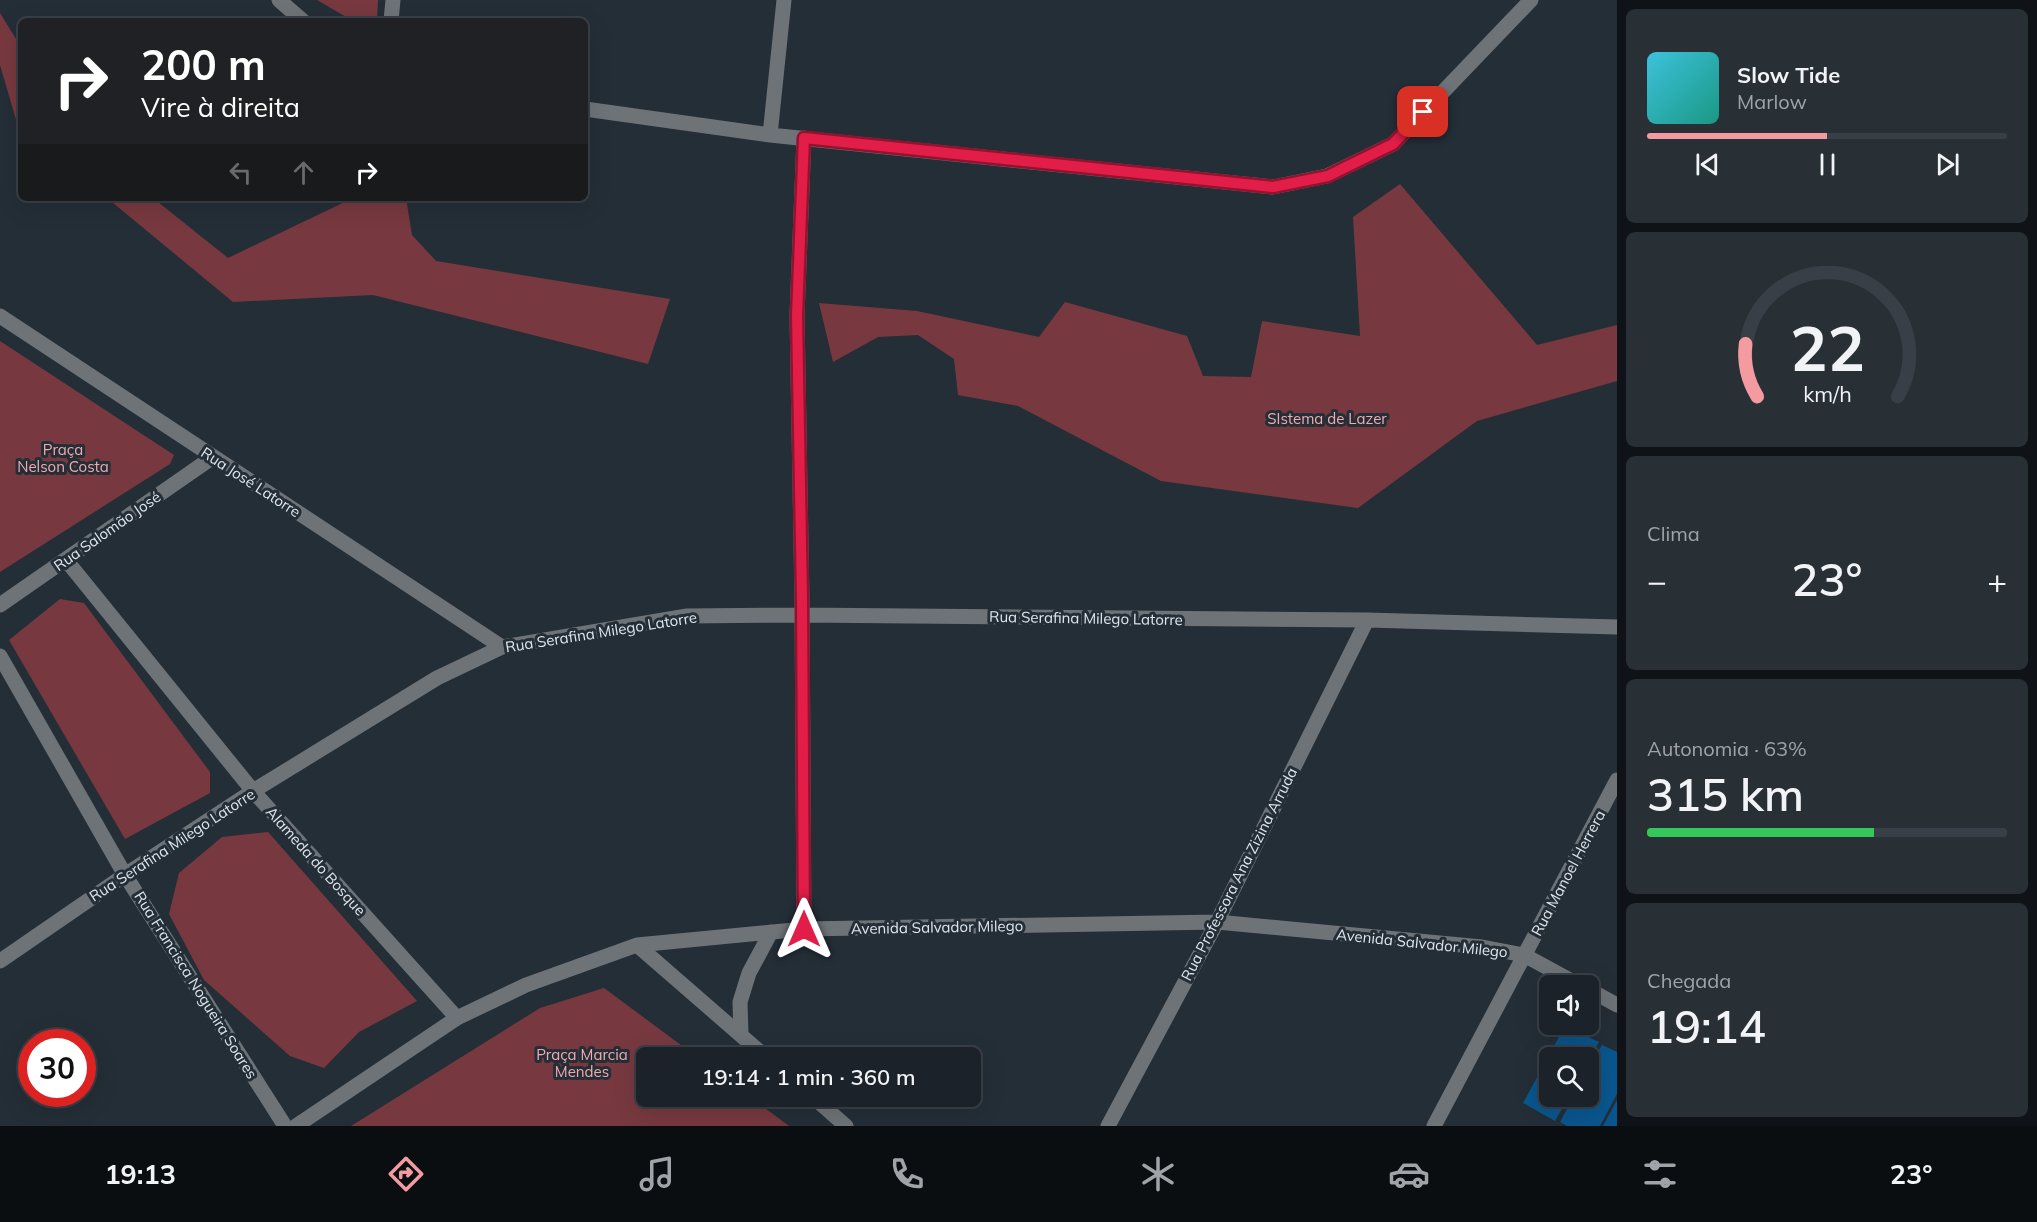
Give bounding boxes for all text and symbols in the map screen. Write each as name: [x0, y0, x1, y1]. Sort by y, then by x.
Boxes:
text: 200 m: [141, 38, 266, 91]
icon: right: [42, 42, 120, 120]
text: Slow Tide: [1737, 61, 1840, 89]
pin: [1397, 86, 1448, 137]
text: Marlow: [1737, 89, 1807, 114]
text: Vire à direita: [141, 90, 300, 124]
icon: arrive: [1406, 95, 1439, 128]
icon: previous: [1691, 148, 1724, 181]
icon: pause: [1811, 148, 1844, 181]
icon: next: [1931, 148, 1964, 181]
icon: left: [224, 156, 257, 189]
icon: ahead: [287, 156, 320, 189]
icon: right: [350, 156, 383, 189]
text: 22: [1790, 308, 1864, 387]
text: km/h: [1803, 380, 1851, 407]
park label: SIstema de Lazer: [1267, 409, 1387, 428]
park label: Praça Nelson Costa: [17, 440, 109, 476]
street label: Rua José Latorre: [198, 443, 304, 521]
street label: Rua Salomão José: [50, 487, 164, 575]
text: Clima: [1647, 521, 1700, 546]
text: 23°: [1792, 551, 1862, 607]
text: −: [1647, 560, 1667, 601]
text: +: [1987, 560, 2007, 601]
street label: Rua Serafina Milego Latorre: [504, 607, 698, 657]
street label: Rua Serafina Milego Latorre: [989, 607, 1183, 629]
text: Autonomia · 63%: [1647, 736, 1807, 761]
street label: Rua Professora Ana Zizina Arruda: [1177, 764, 1301, 984]
text: 315 km: [1647, 766, 1804, 822]
street label: Rua Serafina Milego Latorre: [86, 784, 258, 906]
street label: Alameda do Bosque: [262, 802, 370, 920]
street label: Rua Manoel Herrera: [1527, 807, 1609, 939]
street label: Rua Francisca Nogueira Soares: [130, 888, 262, 1082]
position arrow: [772, 897, 836, 961]
street label: Avenida Salvador Milego: [851, 916, 1023, 938]
street label: Avenida Salvador Milego: [1335, 925, 1509, 961]
text: Chegada: [1647, 968, 1731, 993]
map controls: [1539, 975, 1599, 1107]
button: sound: [1539, 975, 1599, 1035]
text: 19:14: [1647, 998, 1766, 1054]
speed limit sign: 30: [18, 1029, 96, 1107]
park label: Praça Marcia Mendes: [536, 1045, 628, 1081]
button: search: [1539, 1047, 1599, 1107]
text: 19:14 · 1 min · 360 m: [701, 1063, 916, 1091]
icon: directions: [385, 1153, 427, 1195]
icon: music: [636, 1153, 678, 1195]
icon: phone: [886, 1153, 928, 1195]
icon: climate: [1137, 1153, 1179, 1195]
icon: car: [1388, 1153, 1430, 1195]
icon: filters: [1639, 1153, 1681, 1195]
text: 19:13: [104, 1157, 176, 1191]
text: 23°: [1890, 1157, 1932, 1191]

